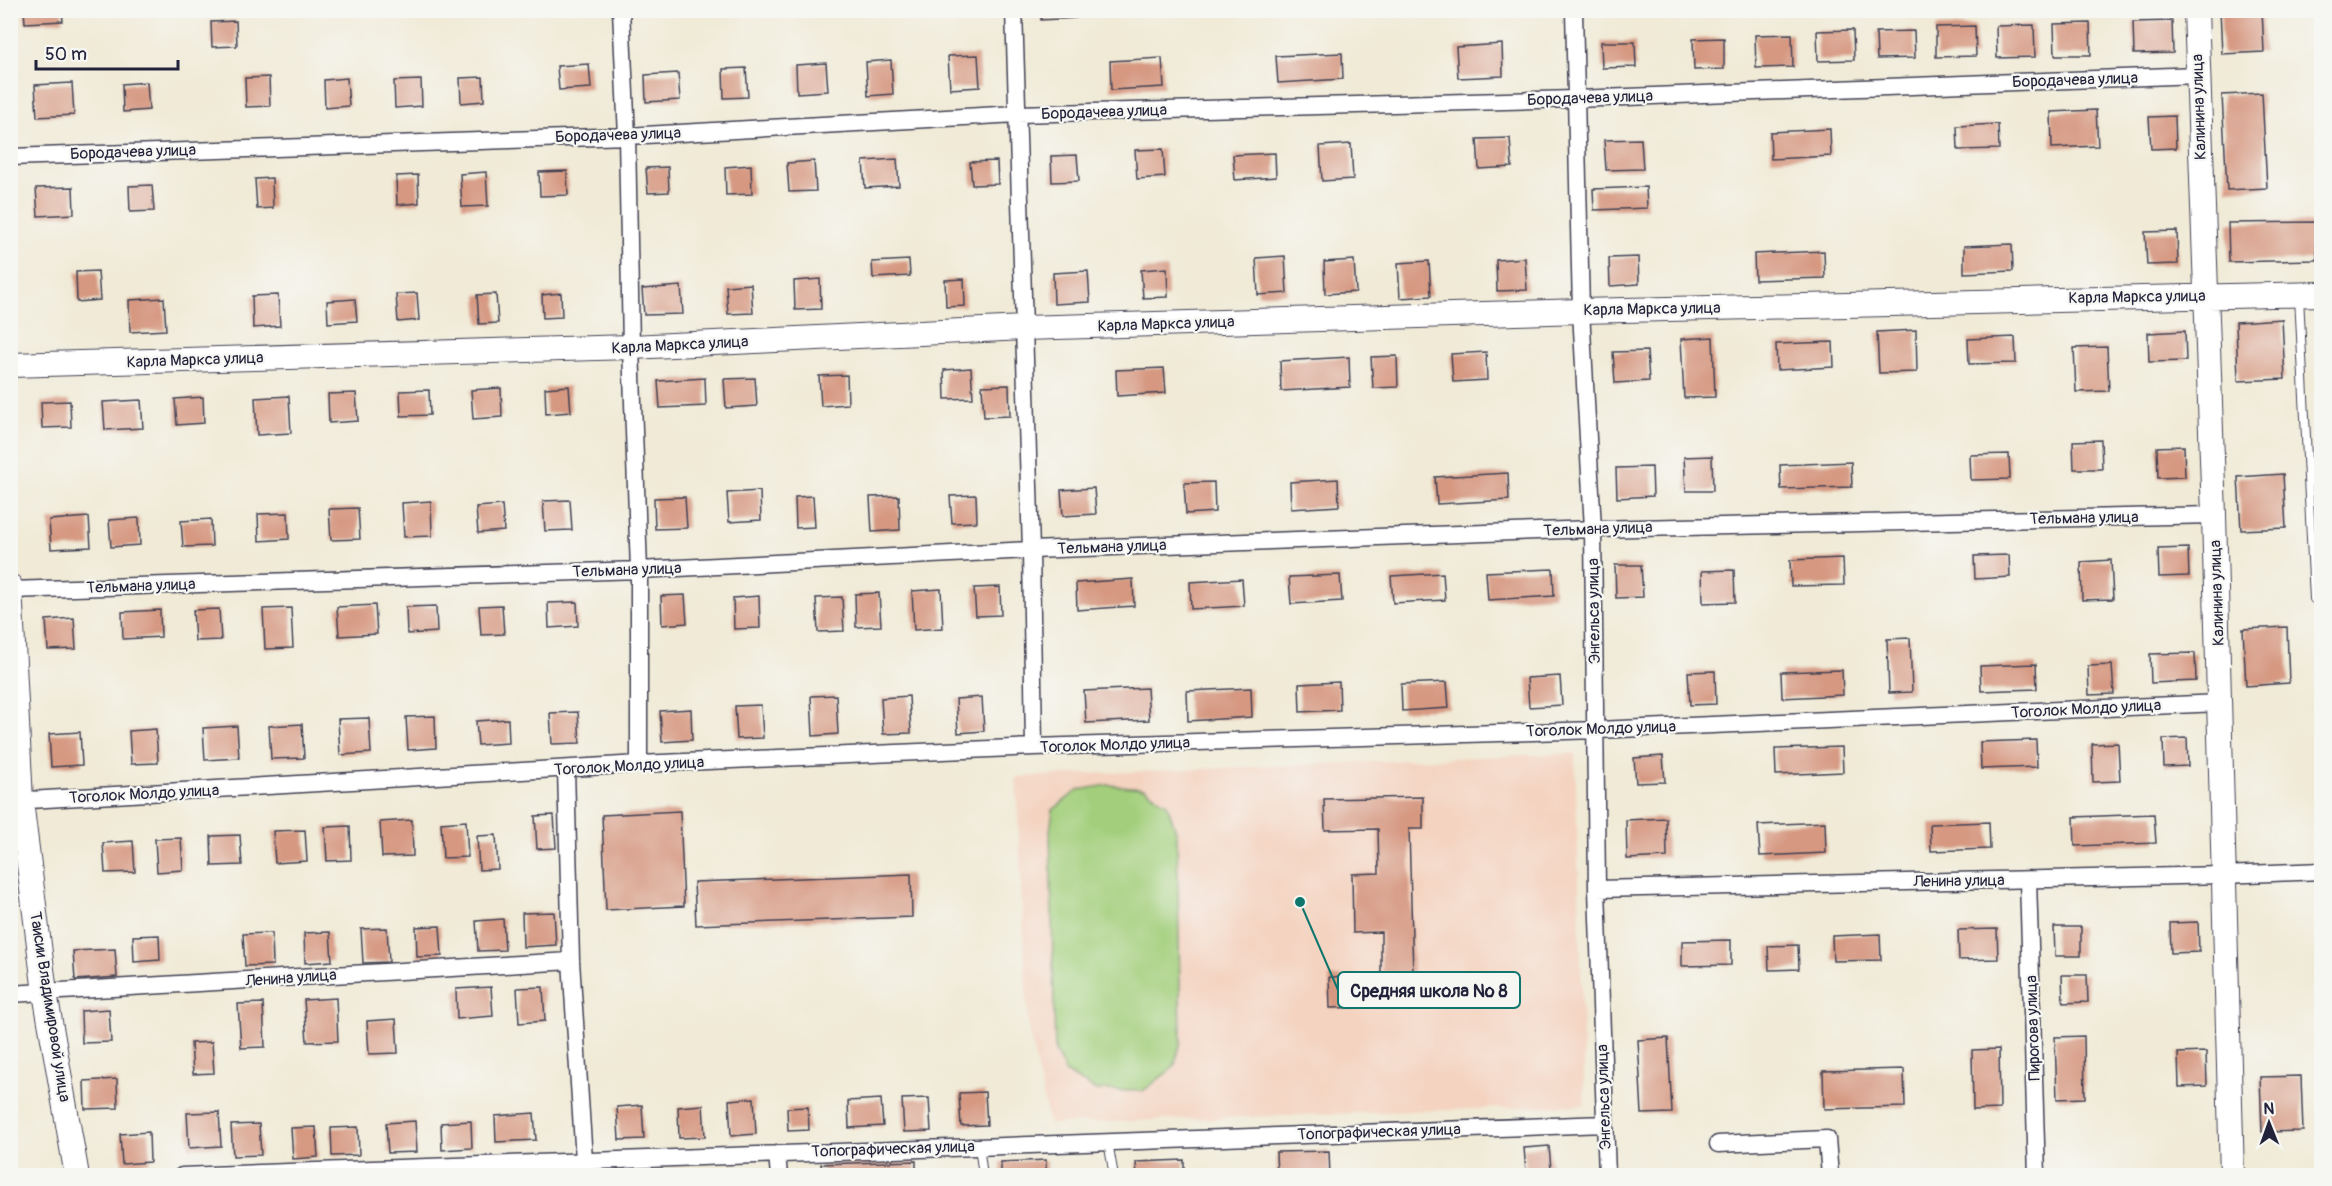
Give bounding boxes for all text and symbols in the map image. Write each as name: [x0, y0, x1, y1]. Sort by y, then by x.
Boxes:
scale bar: [36, 33, 178, 71]
text: 50 m: [45, 43, 87, 66]
street label: Калинина улица: [2187, 54, 2211, 160]
street label: Бородачева улица: [2012, 68, 2138, 92]
street label: Бородачева улица: [1527, 86, 1653, 110]
street label: Бородачева улица: [1041, 100, 1167, 124]
street label: Бородачева улица: [555, 123, 681, 147]
street label: Бородачева улица: [70, 140, 196, 164]
street label: Карла Маркса улица: [2068, 286, 2206, 308]
street label: Карла Маркса улица: [1583, 298, 1721, 320]
street label: Карла Маркса улица: [1097, 312, 1235, 336]
street label: Карла Маркса улица: [611, 331, 749, 359]
street label: Карла Маркса улица: [126, 348, 264, 372]
street label: Тельмана улица: [2029, 507, 2139, 529]
street label: Тельмана улица: [1543, 517, 1653, 541]
street label: Тельмана улица: [1057, 535, 1167, 559]
street label: Калинина улица: [2205, 540, 2229, 646]
street label: Тельмана улица: [572, 558, 682, 582]
street label: Энгельса улица: [1583, 558, 1605, 664]
street label: Тельмана улица: [86, 574, 196, 598]
street label: Тоголок Молдо улица: [2010, 695, 2162, 723]
street label: Тоголок Молдо улица: [1526, 716, 1676, 742]
street label: Тоголок Молдо улица: [1040, 732, 1190, 758]
street label: Тоголок Молдо улица: [553, 752, 705, 780]
street label: Тоголок Молдо улица: [68, 780, 220, 808]
street label: Ленина улица: [1912, 870, 2005, 892]
street label: Таисии Владимировой улица: [25, 911, 75, 1103]
street label: Ленина улица: [244, 965, 337, 991]
callout: Средняя школа № 8: [1338, 972, 1520, 1008]
street label: Пирогова улица: [2021, 975, 2045, 1081]
text: Средняя школа № 8: [1350, 980, 1508, 1003]
street label: Энгельса улица: [1592, 1044, 1616, 1150]
north arrow: [2239, 1093, 2299, 1153]
text: N: [2263, 1099, 2275, 1119]
street label: Топографическая улица: [1297, 1119, 1461, 1145]
street label: Топографическая улица: [811, 1136, 975, 1162]

